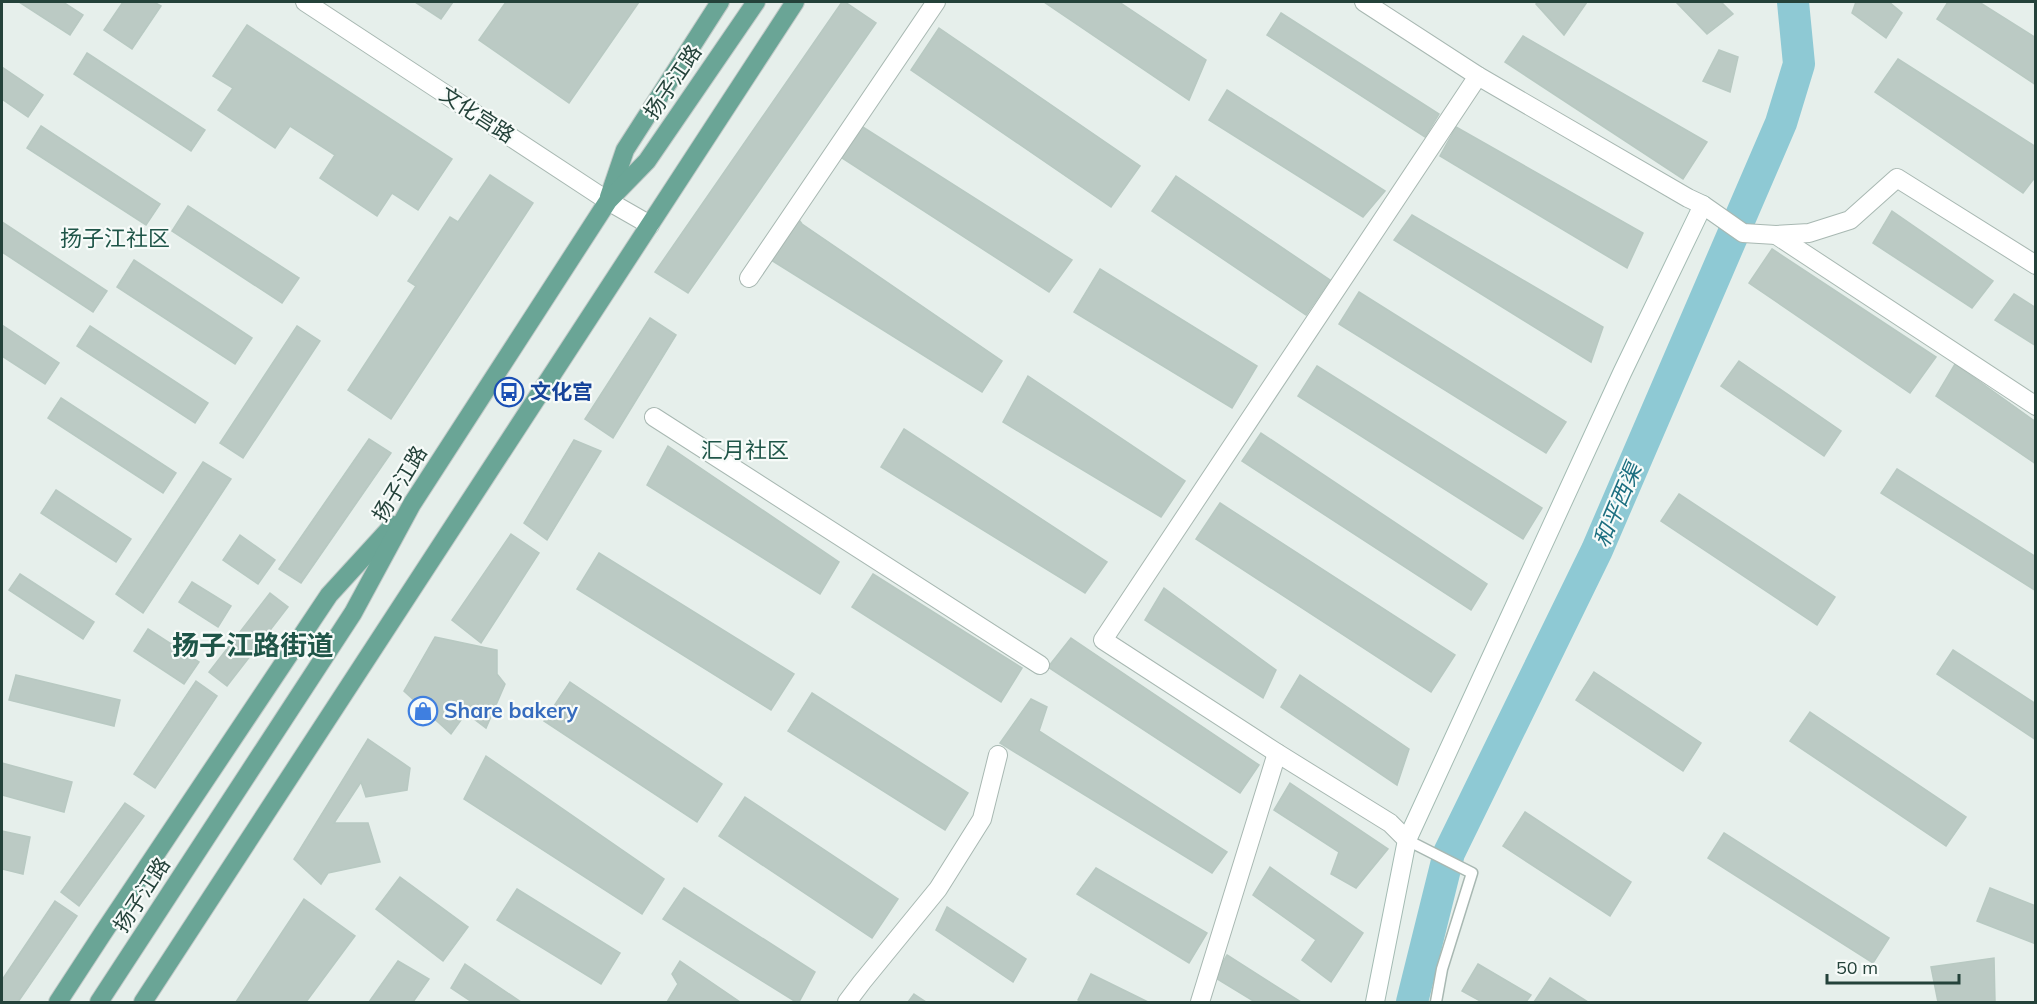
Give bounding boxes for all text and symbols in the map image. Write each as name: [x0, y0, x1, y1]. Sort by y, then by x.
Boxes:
street label: 扬子江路: [638, 39, 706, 124]
street label: 文化宫路: [435, 80, 520, 148]
district label: 扬子江社区: [60, 224, 170, 252]
bus stop icon: 文化宫: [493, 376, 525, 408]
place label: 文化宫: [530, 378, 593, 404]
district label: 汇月社区: [701, 436, 789, 464]
street label: 扬子江路: [366, 441, 432, 526]
water label: 和平西渠: [1587, 456, 1648, 551]
district label: 扬子江路街道: [172, 628, 334, 662]
shop icon: Share bakery: [407, 695, 439, 727]
place label: Share bakery: [444, 697, 578, 723]
street label: 扬子江路: [107, 852, 175, 937]
scale bar: [1827, 947, 1959, 985]
text: 50 m: [1836, 956, 1878, 979]

